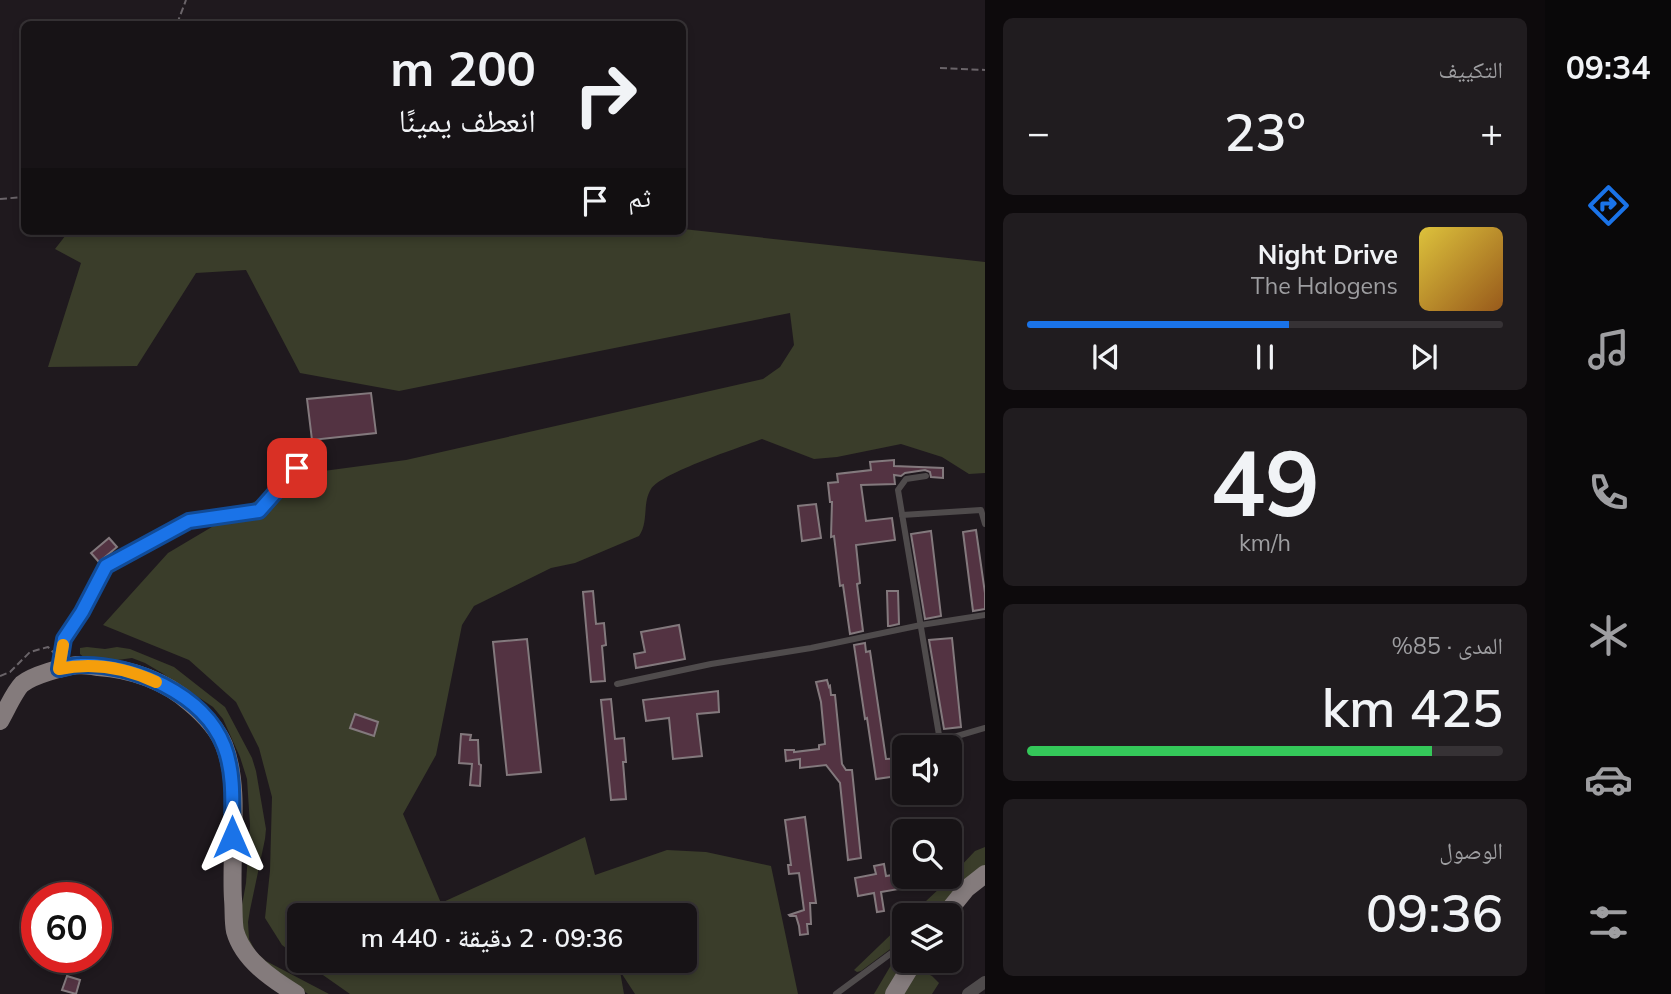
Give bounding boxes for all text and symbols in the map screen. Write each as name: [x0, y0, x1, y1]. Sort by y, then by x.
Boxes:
text: 200 m: [390, 37, 536, 98]
text: 09:34: [1566, 47, 1650, 87]
icon: right: [560, 49, 651, 140]
text: التكييف: [1438, 55, 1503, 84]
text: 23°: [1224, 99, 1306, 164]
text: انعطف يمينًا: [399, 100, 536, 140]
text: −: [1027, 108, 1050, 156]
text: +: [1480, 108, 1503, 156]
text: ثم: [628, 181, 651, 214]
icon: directions: [1584, 181, 1633, 230]
icon: arrive: [576, 182, 614, 220]
text: Night Drive: [1258, 238, 1398, 271]
text: The Halogens: [1251, 271, 1398, 300]
icon: music: [1584, 325, 1633, 374]
icon: previous: [1087, 338, 1125, 376]
icon: pause: [1246, 338, 1284, 376]
icon: next: [1405, 338, 1443, 376]
text: 49: [1210, 425, 1320, 539]
pin: [267, 438, 327, 498]
icon: arrive: [278, 449, 316, 487]
icon: phone: [1584, 468, 1633, 517]
text: km/h: [1239, 528, 1291, 557]
icon: climate: [1584, 611, 1633, 660]
text: المدى · 85%: [1392, 631, 1503, 660]
text: 425 km: [1322, 675, 1503, 740]
map controls: [892, 735, 962, 973]
button: sound: [892, 735, 962, 805]
icon: car: [1584, 755, 1633, 804]
position arrow: [195, 800, 269, 874]
button: search: [892, 819, 962, 889]
text: الوصول: [1439, 836, 1503, 865]
text: 09:36: [1366, 880, 1503, 945]
speed limit sign: 60: [21, 882, 112, 973]
icon: filters: [1584, 898, 1633, 947]
button: layers: [892, 903, 962, 973]
text: 09:36 · 2 دقيقة · 440 m: [361, 921, 623, 954]

